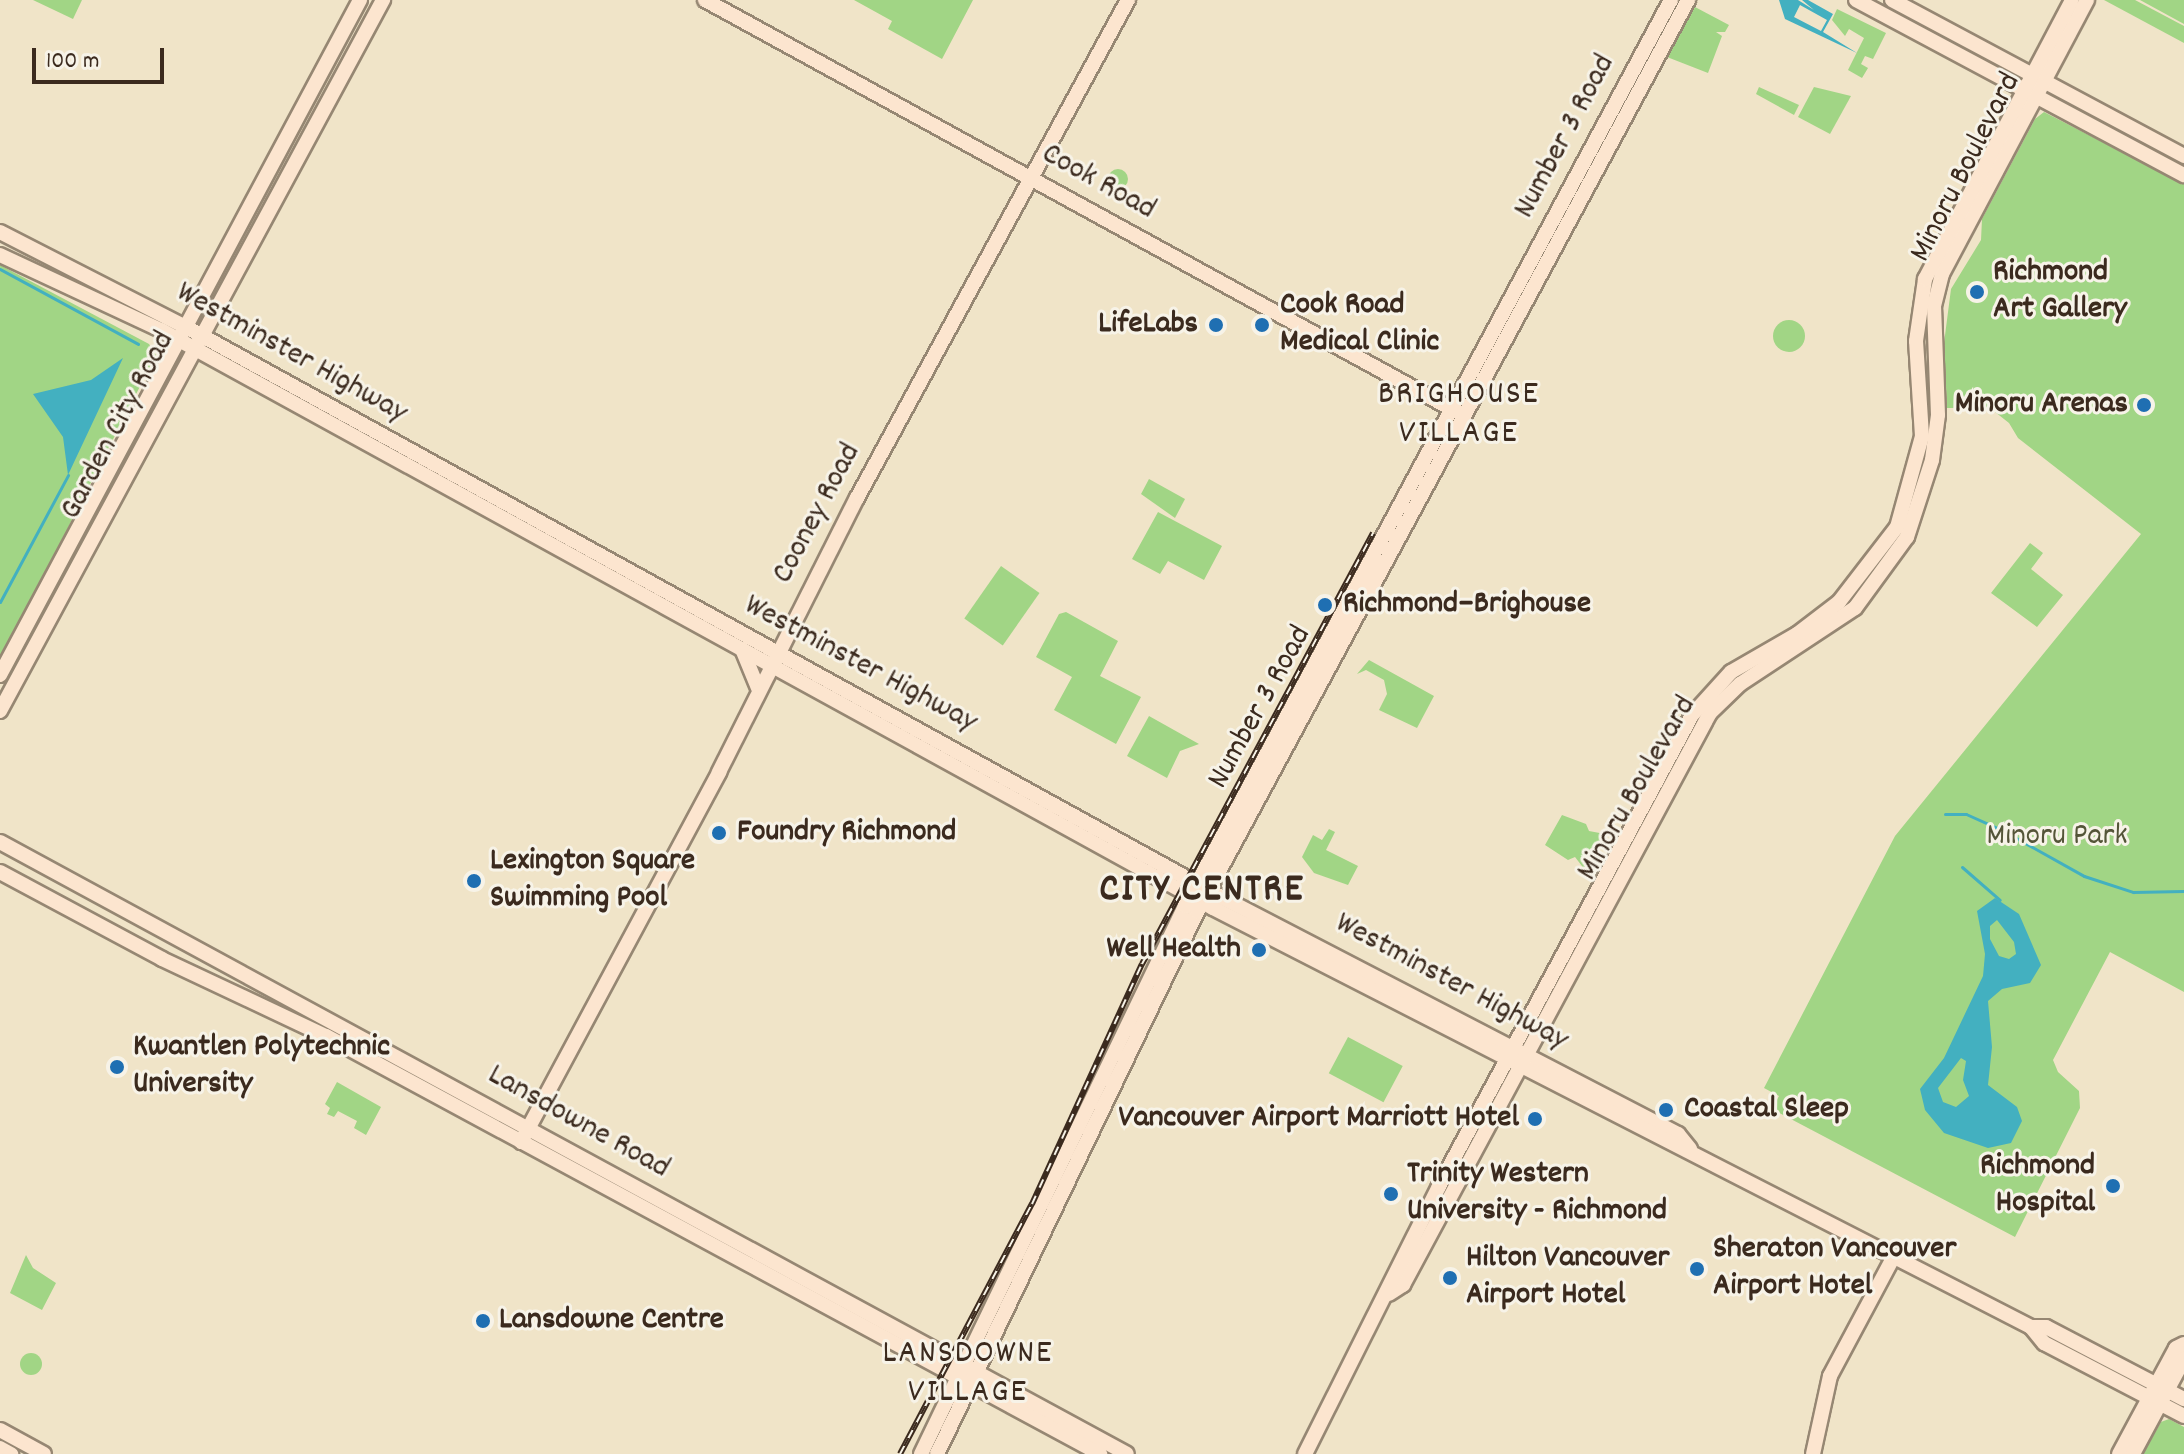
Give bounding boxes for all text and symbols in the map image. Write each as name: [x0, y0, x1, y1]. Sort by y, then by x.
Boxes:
scale bar: [36, 32, 168, 82]
text: 100 m: [46, 45, 99, 79]
street label: Number 3 Road: [1507, 48, 1625, 226]
street label: Minoru Boulevard: [1903, 67, 2031, 269]
street label: Cook Road: [1034, 136, 1162, 230]
place label: Richmond Art Gallery: [1993, 255, 2127, 330]
street label: Westminster Highway: [169, 275, 413, 433]
marker: Richmond Art Gallery: [1968, 283, 1986, 301]
place label: Cook Road Medical Clinic: [1280, 288, 1439, 363]
place label: LifeLabs: [1098, 306, 1198, 344]
marker: LifeLabs: [1205, 314, 1227, 336]
marker: Cook Road Medical Clinic: [1251, 314, 1273, 336]
street label: Garden City Road: [53, 325, 185, 527]
district label: BRIGHOUSE VILLAGE: [1378, 375, 1540, 454]
place label: Minoru Arenas: [1955, 386, 2128, 424]
marker: Minoru Arenas: [2135, 396, 2153, 414]
street label: Cooney Road: [765, 437, 871, 591]
place label: Richmond–Brighouse: [1343, 586, 1591, 624]
street label: Westminster Highway: [737, 587, 983, 743]
marker: Richmond–Brighouse: [1314, 594, 1336, 616]
street label: Number 3 Road: [1201, 620, 1321, 796]
street label: Minoru Boulevard: [1570, 690, 1706, 888]
place label: Foundry Richmond: [737, 814, 956, 852]
park label: Minoru Park: [1986, 818, 2128, 856]
marker: Foundry Richmond: [708, 822, 730, 844]
place label: Lexington Square Swimming Pool: [490, 844, 695, 919]
district label: CITY CENTRE: [1099, 868, 1305, 916]
marker: Lexington Square Swimming Pool: [465, 872, 483, 890]
street label: Westminster Highway: [1328, 905, 1574, 1061]
place label: Well Health: [1106, 931, 1241, 969]
marker: Well Health: [1248, 939, 1270, 961]
place label: Kwantlen Polytechnic University: [133, 1030, 390, 1105]
street label: Lansdowne Road: [480, 1057, 676, 1189]
marker: Kwantlen Polytechnic University: [108, 1058, 126, 1076]
place label: Coastal Sleep: [1684, 1091, 1849, 1129]
marker: Coastal Sleep: [1655, 1099, 1677, 1121]
place label: Vancouver Airport Marriott Hotel: [1118, 1100, 1519, 1138]
marker: Vancouver Airport Marriott Hotel: [1526, 1110, 1544, 1128]
place label: Richmond Hospital: [1980, 1149, 2095, 1224]
place label: Trinity Western University - Richmond: [1407, 1157, 1667, 1232]
marker: Richmond Hospital: [2102, 1175, 2124, 1197]
marker: Trinity Western University - Richmond: [1382, 1185, 1400, 1203]
place label: Sheraton Vancouver Airport Hotel: [1713, 1232, 1956, 1307]
place label: Hilton Vancouver Airport Hotel: [1466, 1241, 1669, 1316]
marker: Sheraton Vancouver Airport Hotel: [1688, 1260, 1706, 1278]
marker: Hilton Vancouver Airport Hotel: [1441, 1269, 1459, 1287]
place label: Lansdowne Centre: [499, 1302, 724, 1340]
marker: Lansdowne Centre: [474, 1312, 492, 1330]
district label: LANSDOWNE VILLAGE: [882, 1334, 1054, 1414]

